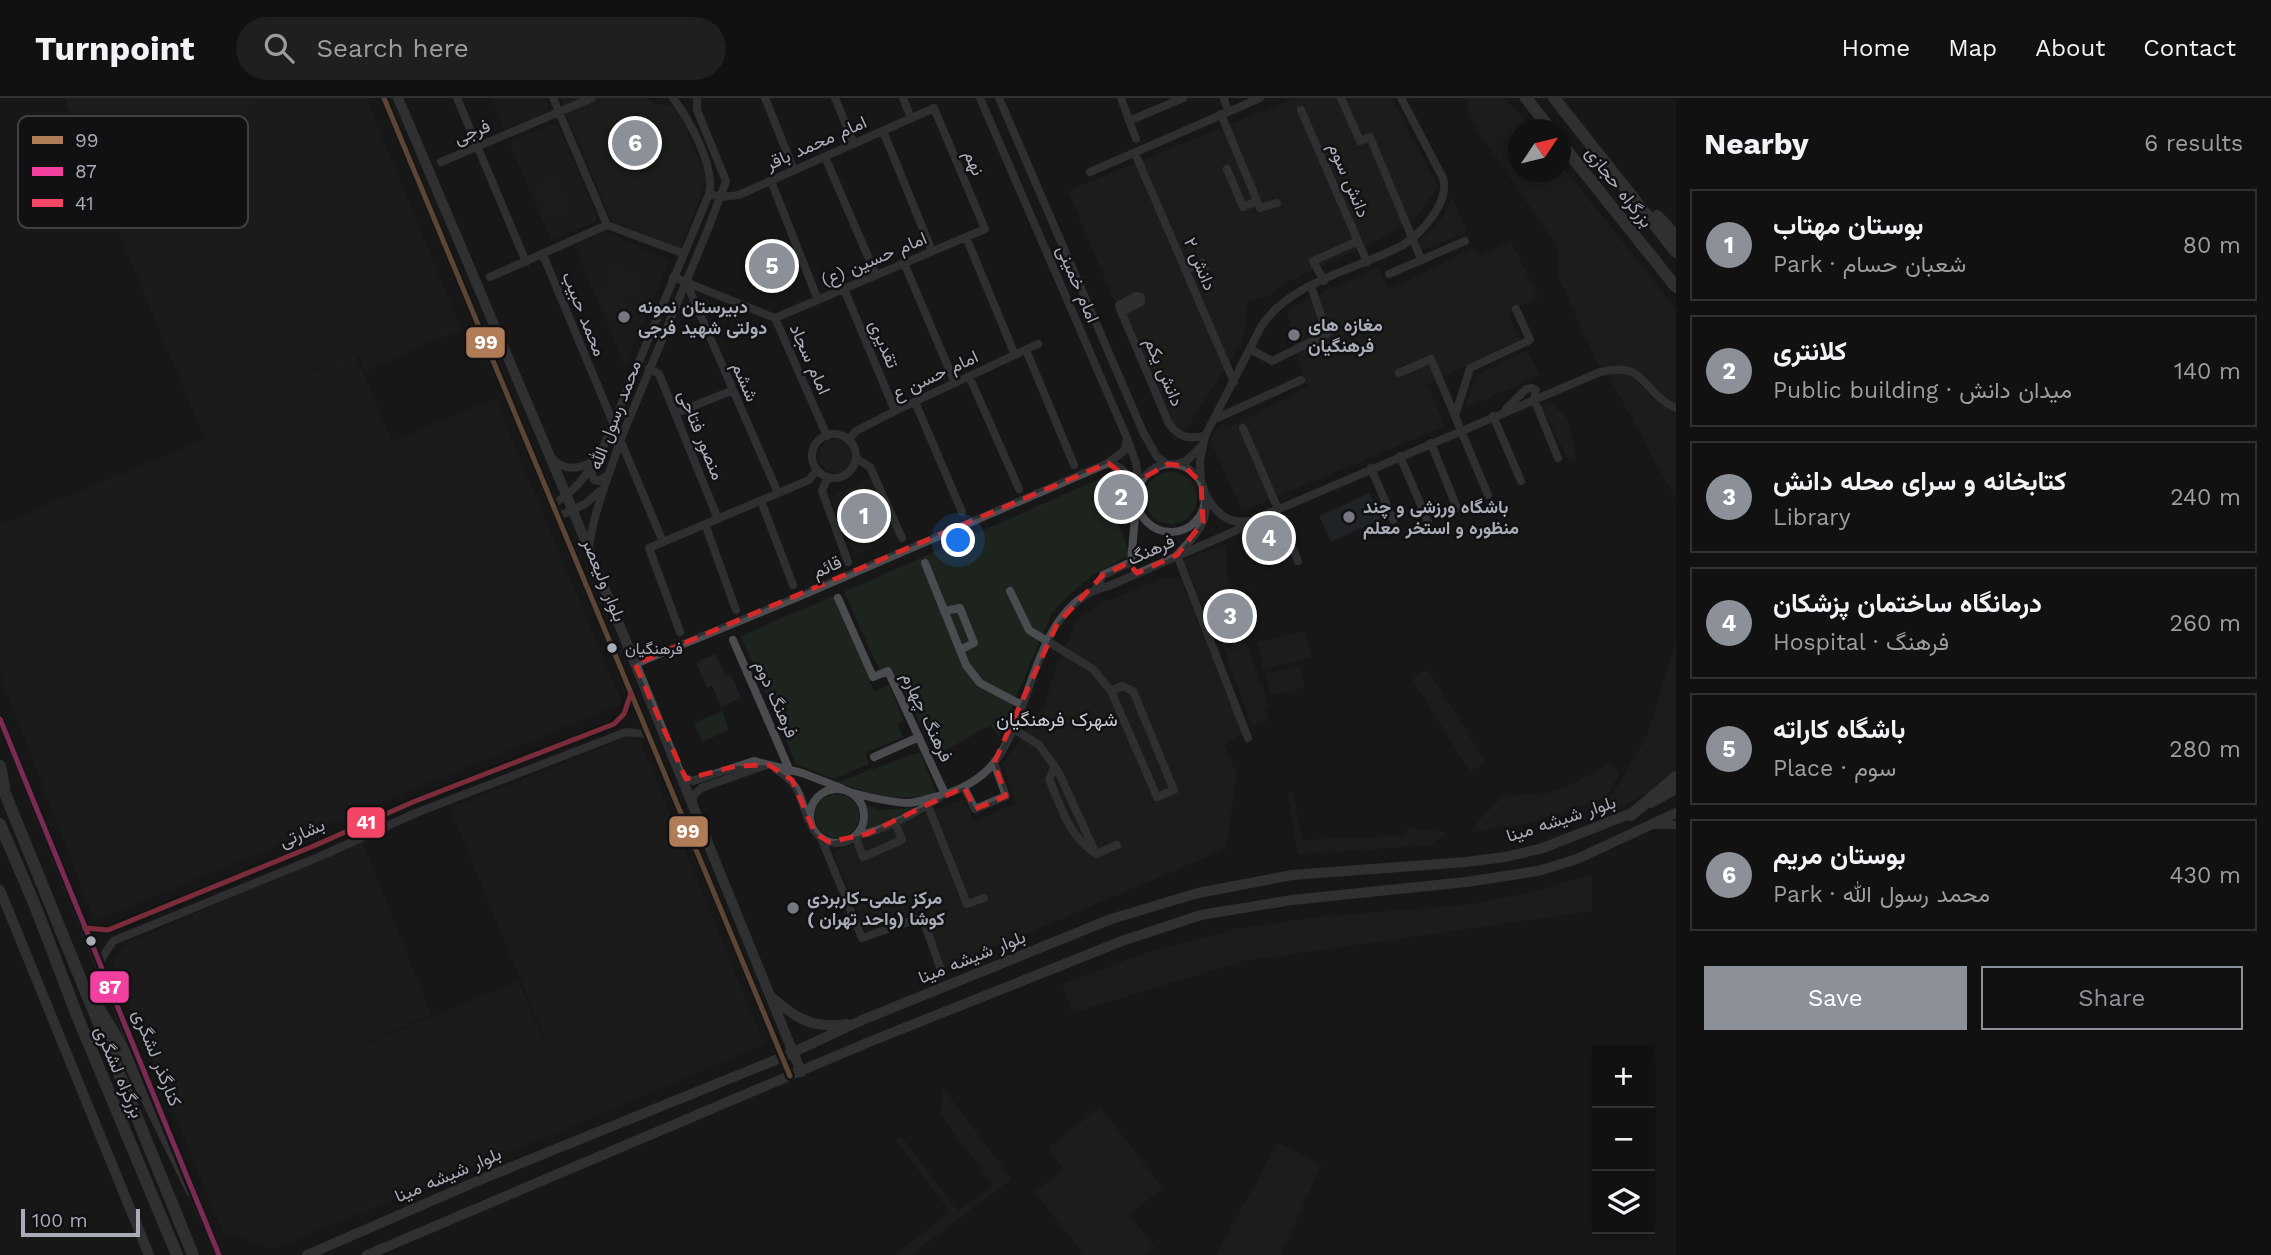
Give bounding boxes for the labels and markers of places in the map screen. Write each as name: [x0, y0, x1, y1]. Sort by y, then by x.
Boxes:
pin: 6: [612, 117, 658, 169]
pin: 5: [749, 240, 795, 292]
place label: دبیرستان نمونه دولتی شهید فرجی: [638, 296, 767, 339]
marker: دبیرستان نمونه دولتی شهید فرجی: [616, 309, 632, 325]
place label: مغازه های فرهنگیان: [1308, 314, 1383, 357]
marker: مغازه های فرهنگیان: [1286, 327, 1302, 343]
pin: 2: [1098, 471, 1144, 523]
pin: 1: [841, 490, 887, 542]
place label: باشگاه ورزشی و چند منظوره و استخر معلم: [1363, 496, 1519, 540]
marker: باشگاه ورزشی و چند منظوره و استخر معلم: [1341, 509, 1357, 525]
pin: 4: [1246, 512, 1292, 564]
pin: 3: [1207, 590, 1253, 642]
place label: فرهنگیان: [625, 639, 683, 659]
marker: فرهنگیان: [605, 641, 619, 655]
place label: مرکز علمی-کاربردی کوشا (واحد تهران ): [807, 887, 945, 930]
marker: مرکز علمی-کاربردی کوشا (واحد تهران ): [785, 900, 801, 916]
unlabelled marker: [84, 934, 98, 948]

